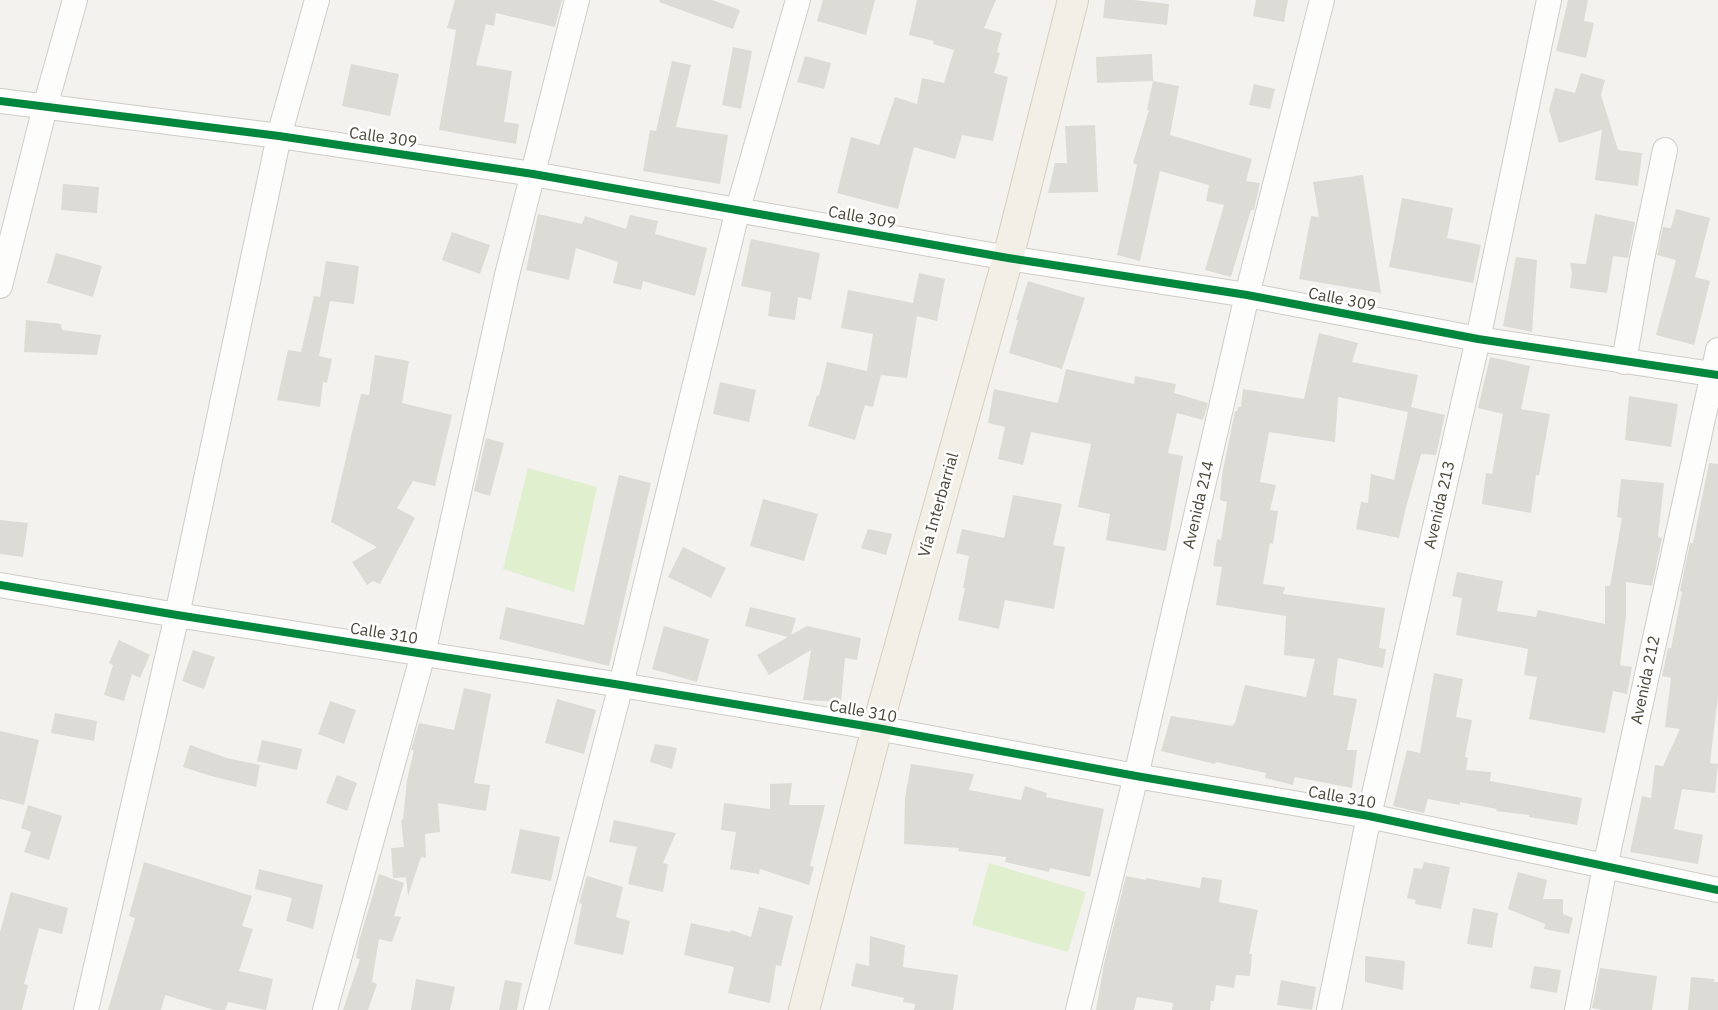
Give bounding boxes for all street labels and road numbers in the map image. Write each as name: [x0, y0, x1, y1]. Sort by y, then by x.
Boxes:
street label: Calle 309: [348, 124, 418, 152]
street label: Calle 309: [827, 203, 897, 233]
street label: Calle 309: [1307, 284, 1377, 316]
street label: Vía Interbarrial: [915, 450, 963, 560]
street label: Avenida 214: [1180, 459, 1218, 551]
street label: Avenida 213: [1421, 459, 1459, 551]
street label: Calle 310: [349, 619, 419, 649]
street label: Avenida 212: [1627, 634, 1665, 726]
street label: Calle 310: [828, 697, 898, 727]
street label: Calle 310: [1307, 783, 1377, 813]

